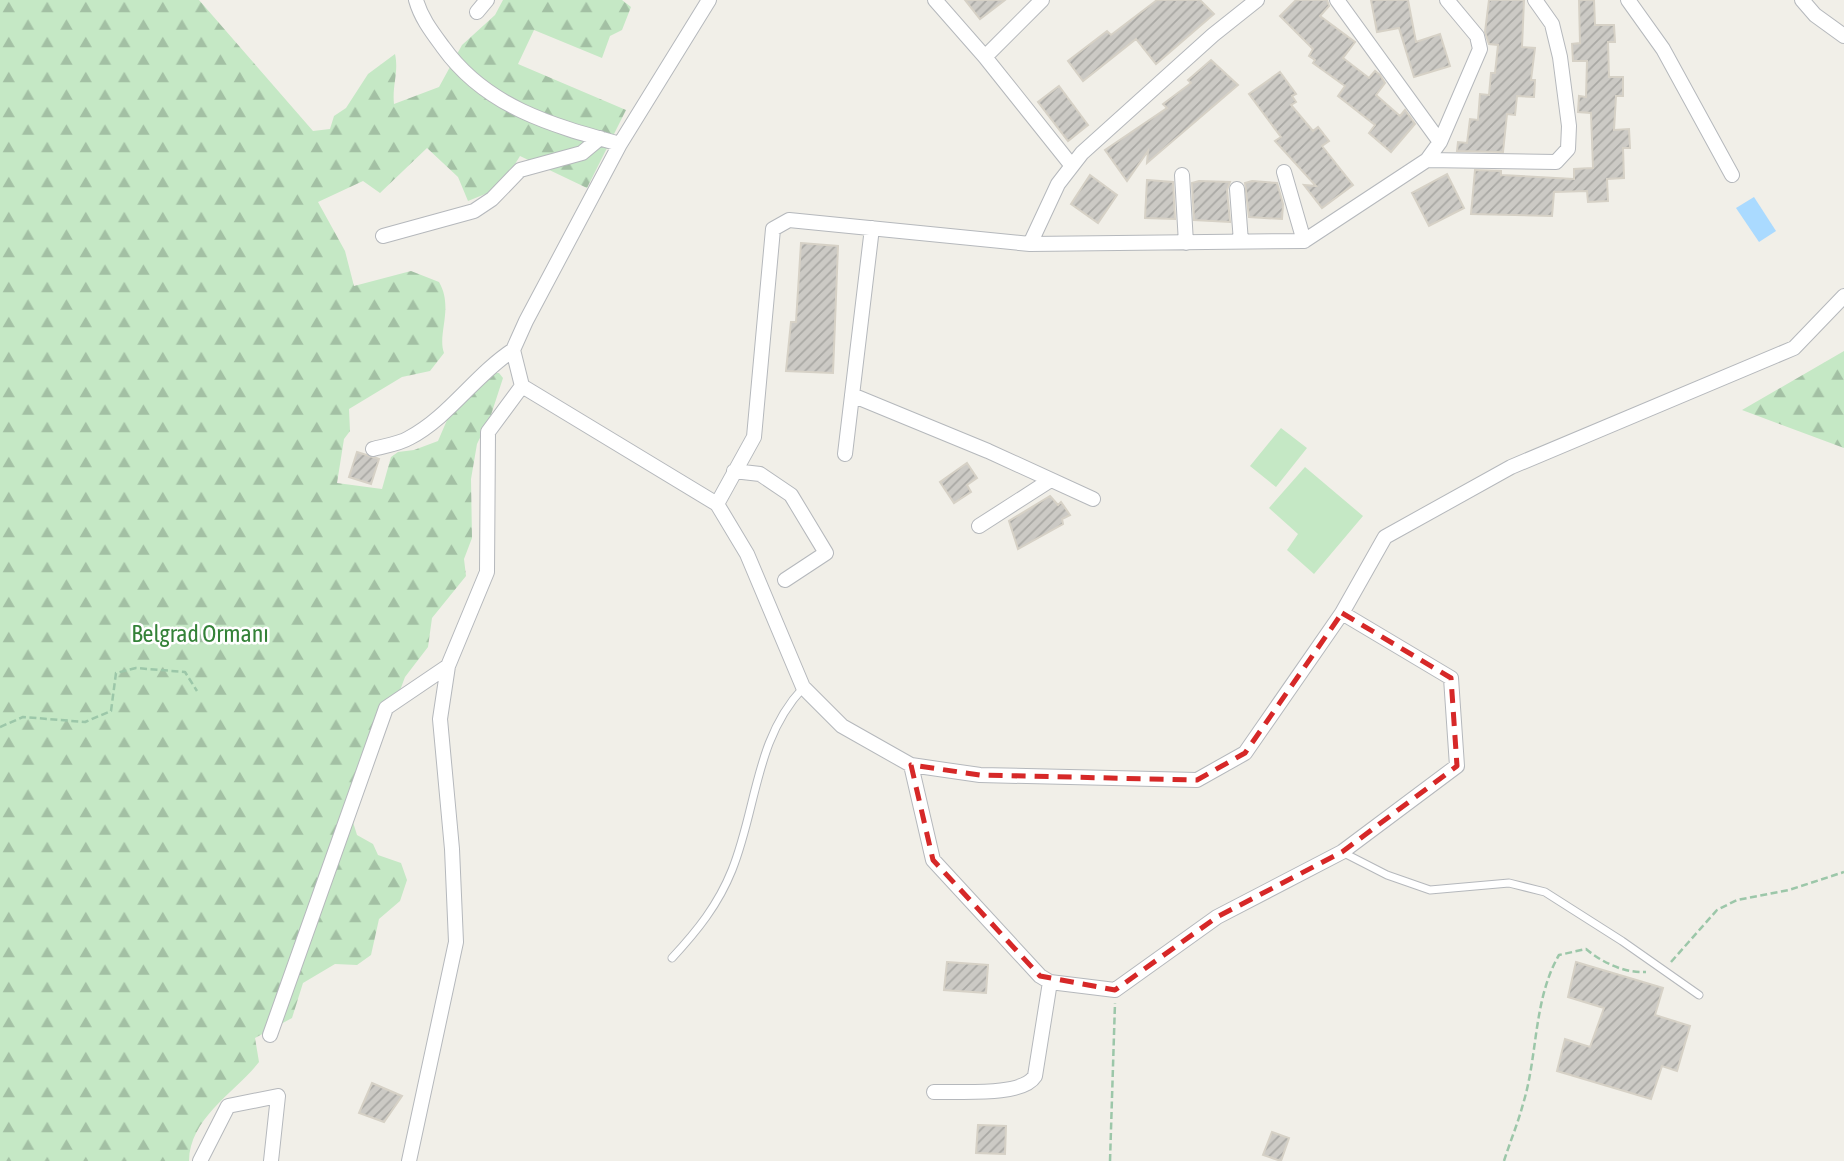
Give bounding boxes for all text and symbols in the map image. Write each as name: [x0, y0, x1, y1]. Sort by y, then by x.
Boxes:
park label: Belgrad Ormanı: [131, 620, 269, 647]

